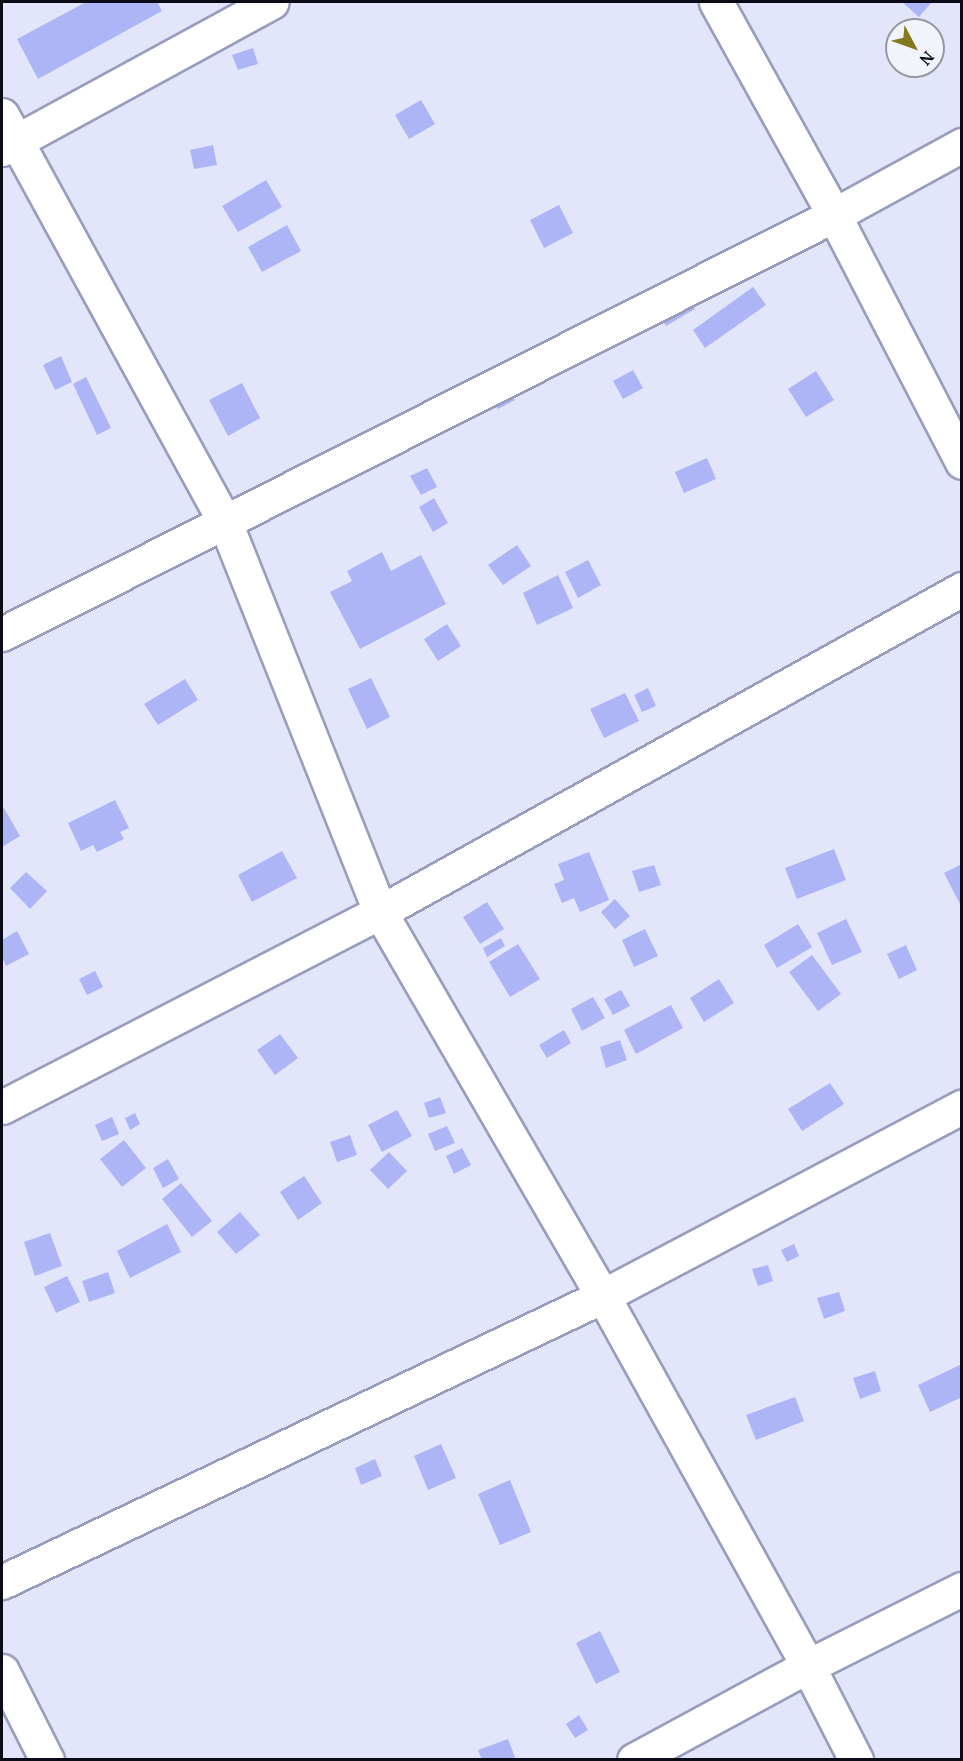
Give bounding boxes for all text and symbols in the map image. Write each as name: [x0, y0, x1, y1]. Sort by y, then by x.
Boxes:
north arrow: [885, 18, 945, 78]
text: N: [915, 47, 939, 70]

